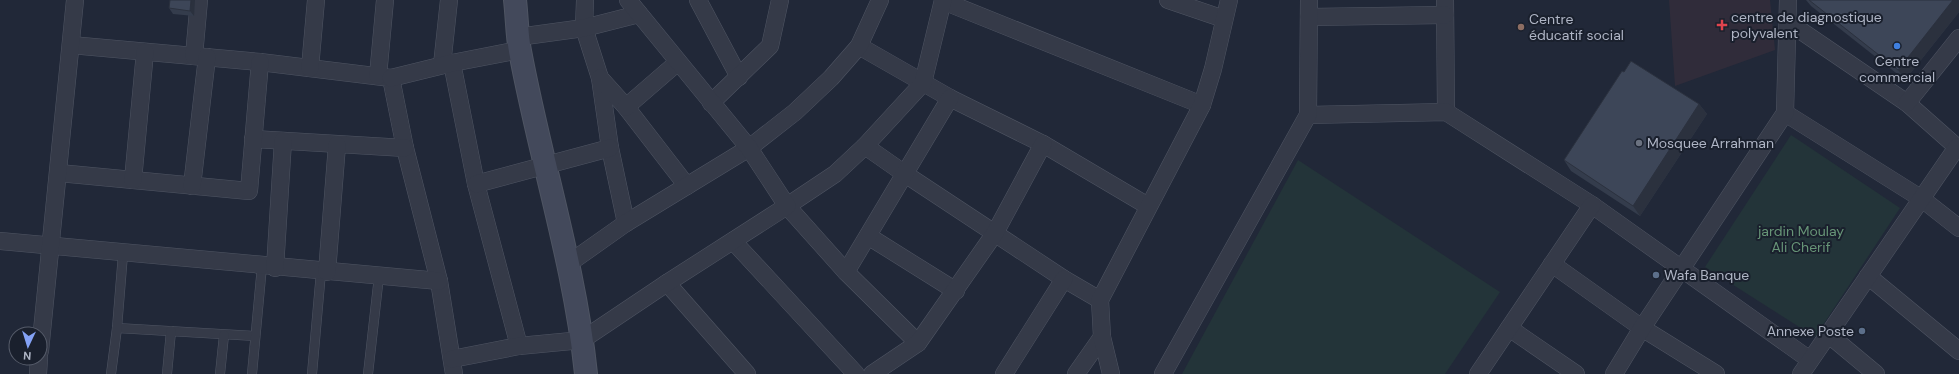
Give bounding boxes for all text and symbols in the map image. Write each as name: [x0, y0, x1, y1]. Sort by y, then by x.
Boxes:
place label: centre de diagnostique polyvalent: [1731, 8, 1882, 42]
place label: Centre éducatif social: [1529, 10, 1624, 44]
marker: centre de diagnostique polyvalent: [1716, 19, 1728, 31]
marker: Centre éducatif social: [1516, 22, 1526, 32]
marker: Centre commercial: [1892, 41, 1902, 51]
place label: Centre commercial: [1859, 52, 1935, 86]
place label: Mosquee Arrahman: [1647, 134, 1774, 152]
marker: Mosquee Arrahman: [1634, 138, 1644, 148]
park label: jardin Moulay Ali Cherif: [1757, 222, 1844, 256]
place label: Wafa Banque: [1664, 266, 1749, 284]
marker: Wafa Banque: [1651, 270, 1661, 280]
place label: Annexe Poste: [1767, 322, 1854, 340]
north arrow: [8, 326, 48, 366]
marker: Annexe Poste: [1857, 326, 1867, 336]
text: N: [23, 349, 32, 363]

